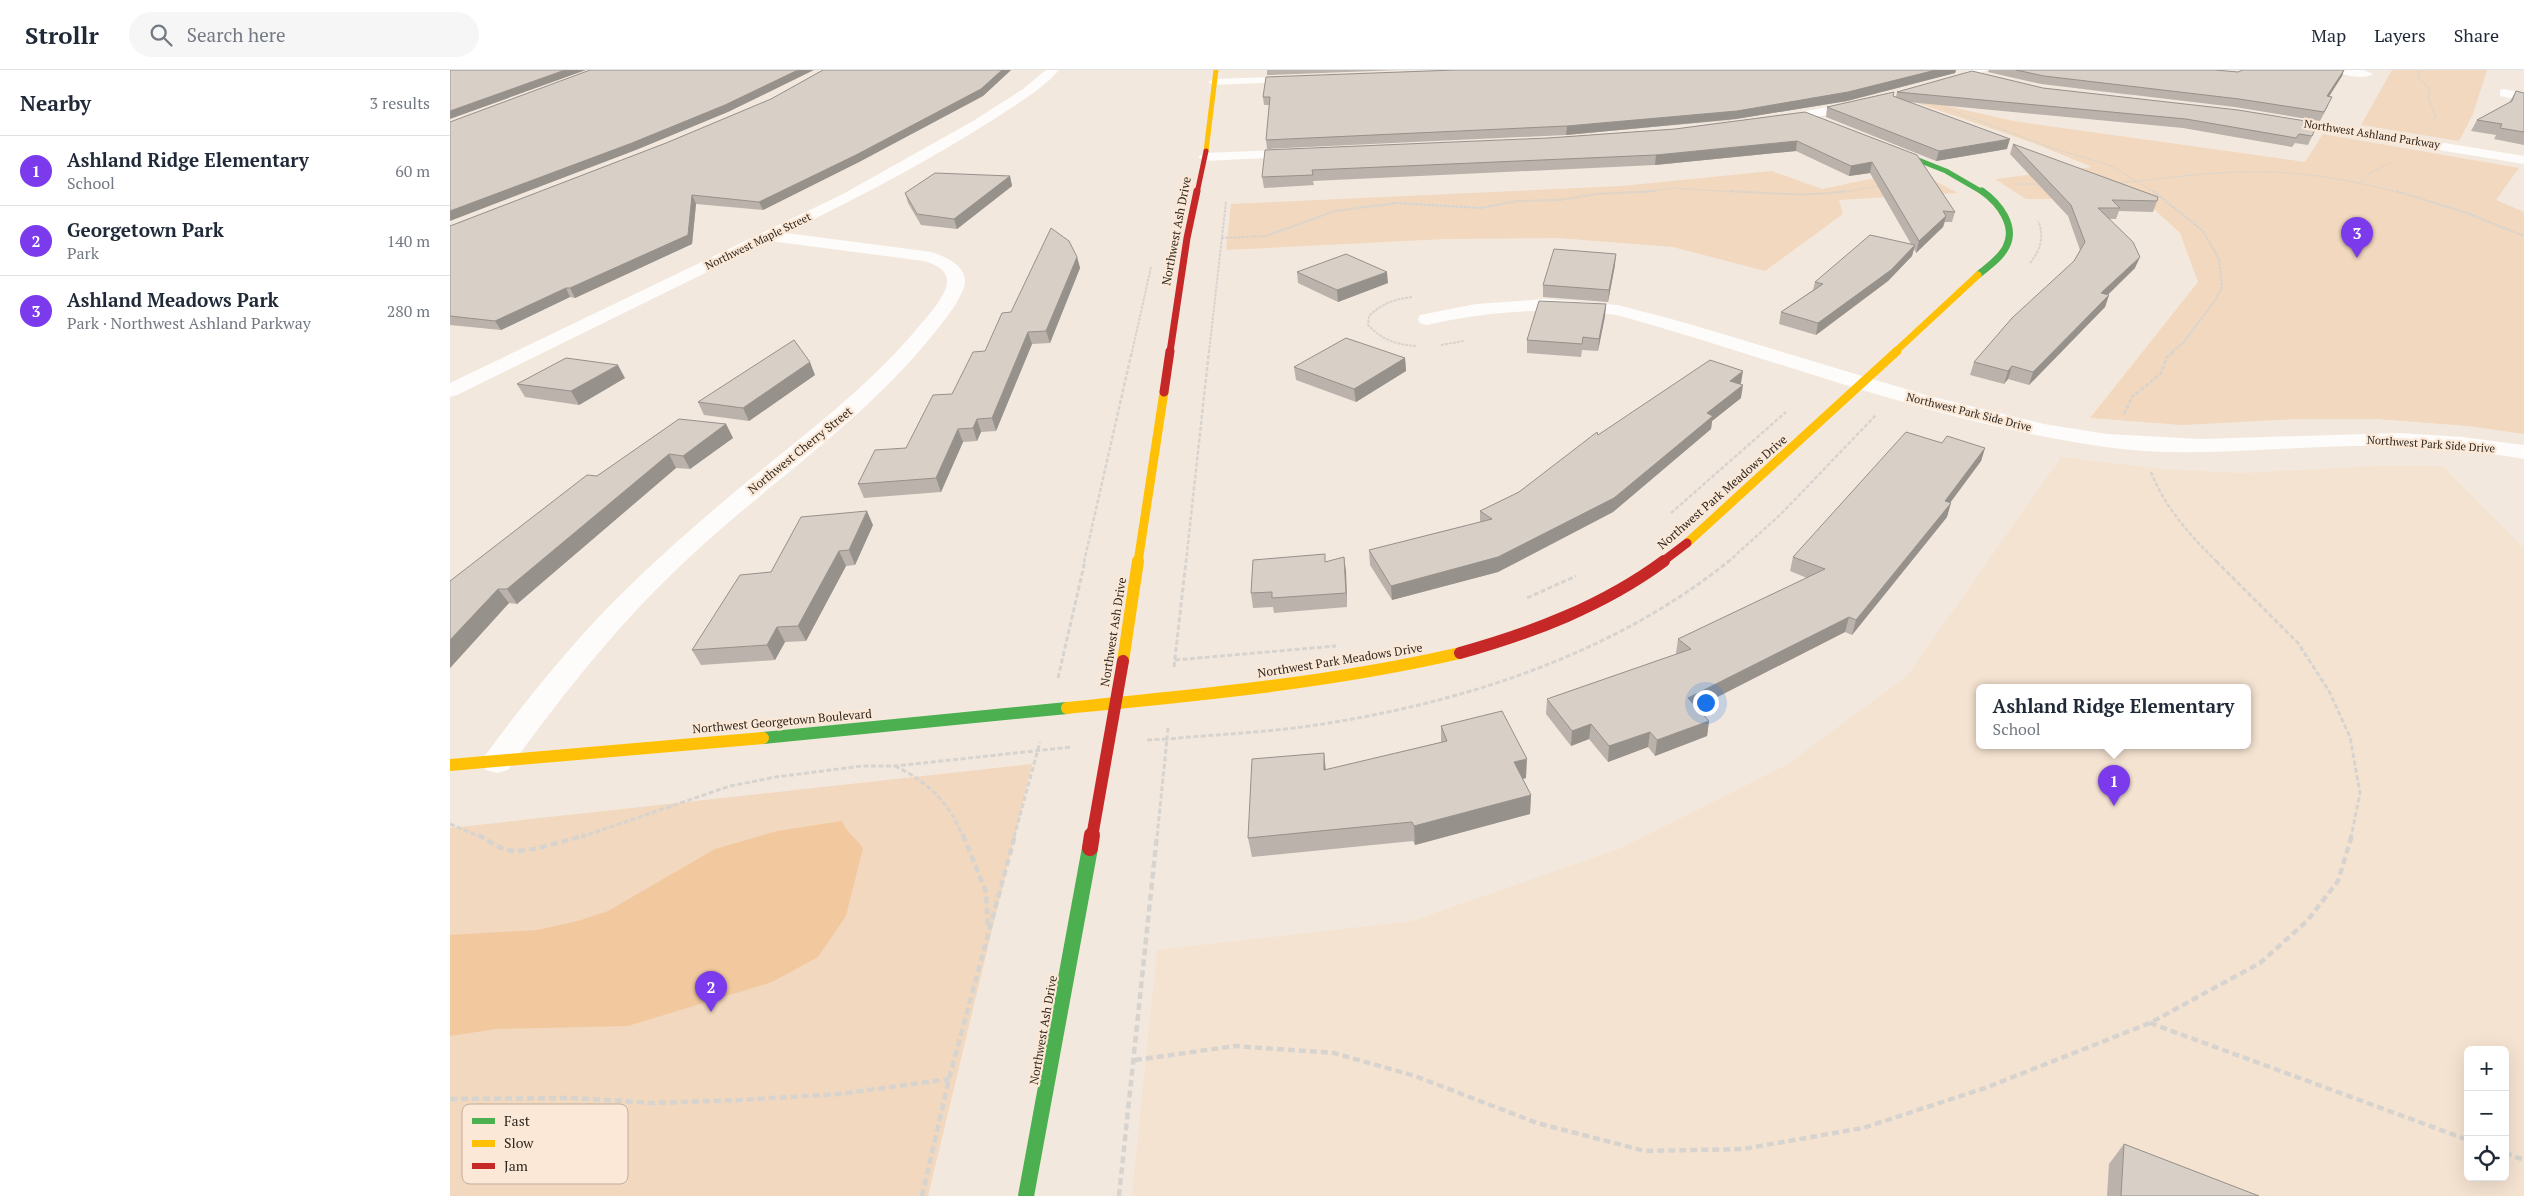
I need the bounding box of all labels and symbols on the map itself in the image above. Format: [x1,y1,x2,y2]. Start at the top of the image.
street label: Northwest Ashland Parkway [2303,116,2441,152]
street label: Northwest Ash Drive [1158,175,1194,287]
street label: Northwest Maple Street [703,209,813,273]
pin: 3 [2341,217,2373,258]
street label: Northwest Park Side Drive [1905,390,2033,434]
street label: Northwest Cherry Street [745,403,856,497]
street label: Northwest Park Meadows Drive [1654,432,1790,552]
street label: Northwest Park Side Drive [2367,433,2496,455]
street label: Northwest Ash Drive [1097,576,1129,688]
street label: Northwest Park Meadows Drive [1256,640,1424,680]
your location [1693,690,1719,716]
street label: Northwest Georgetown Boulevard [692,706,873,736]
pin: 1 [2098,765,2130,806]
pin: 2 [695,971,727,1012]
street label: Northwest Ash Drive [1026,974,1060,1086]
legend [462,1104,628,1184]
text: Fast [504,1111,531,1130]
text: Slow [504,1133,534,1152]
text: Jam [504,1156,528,1175]

